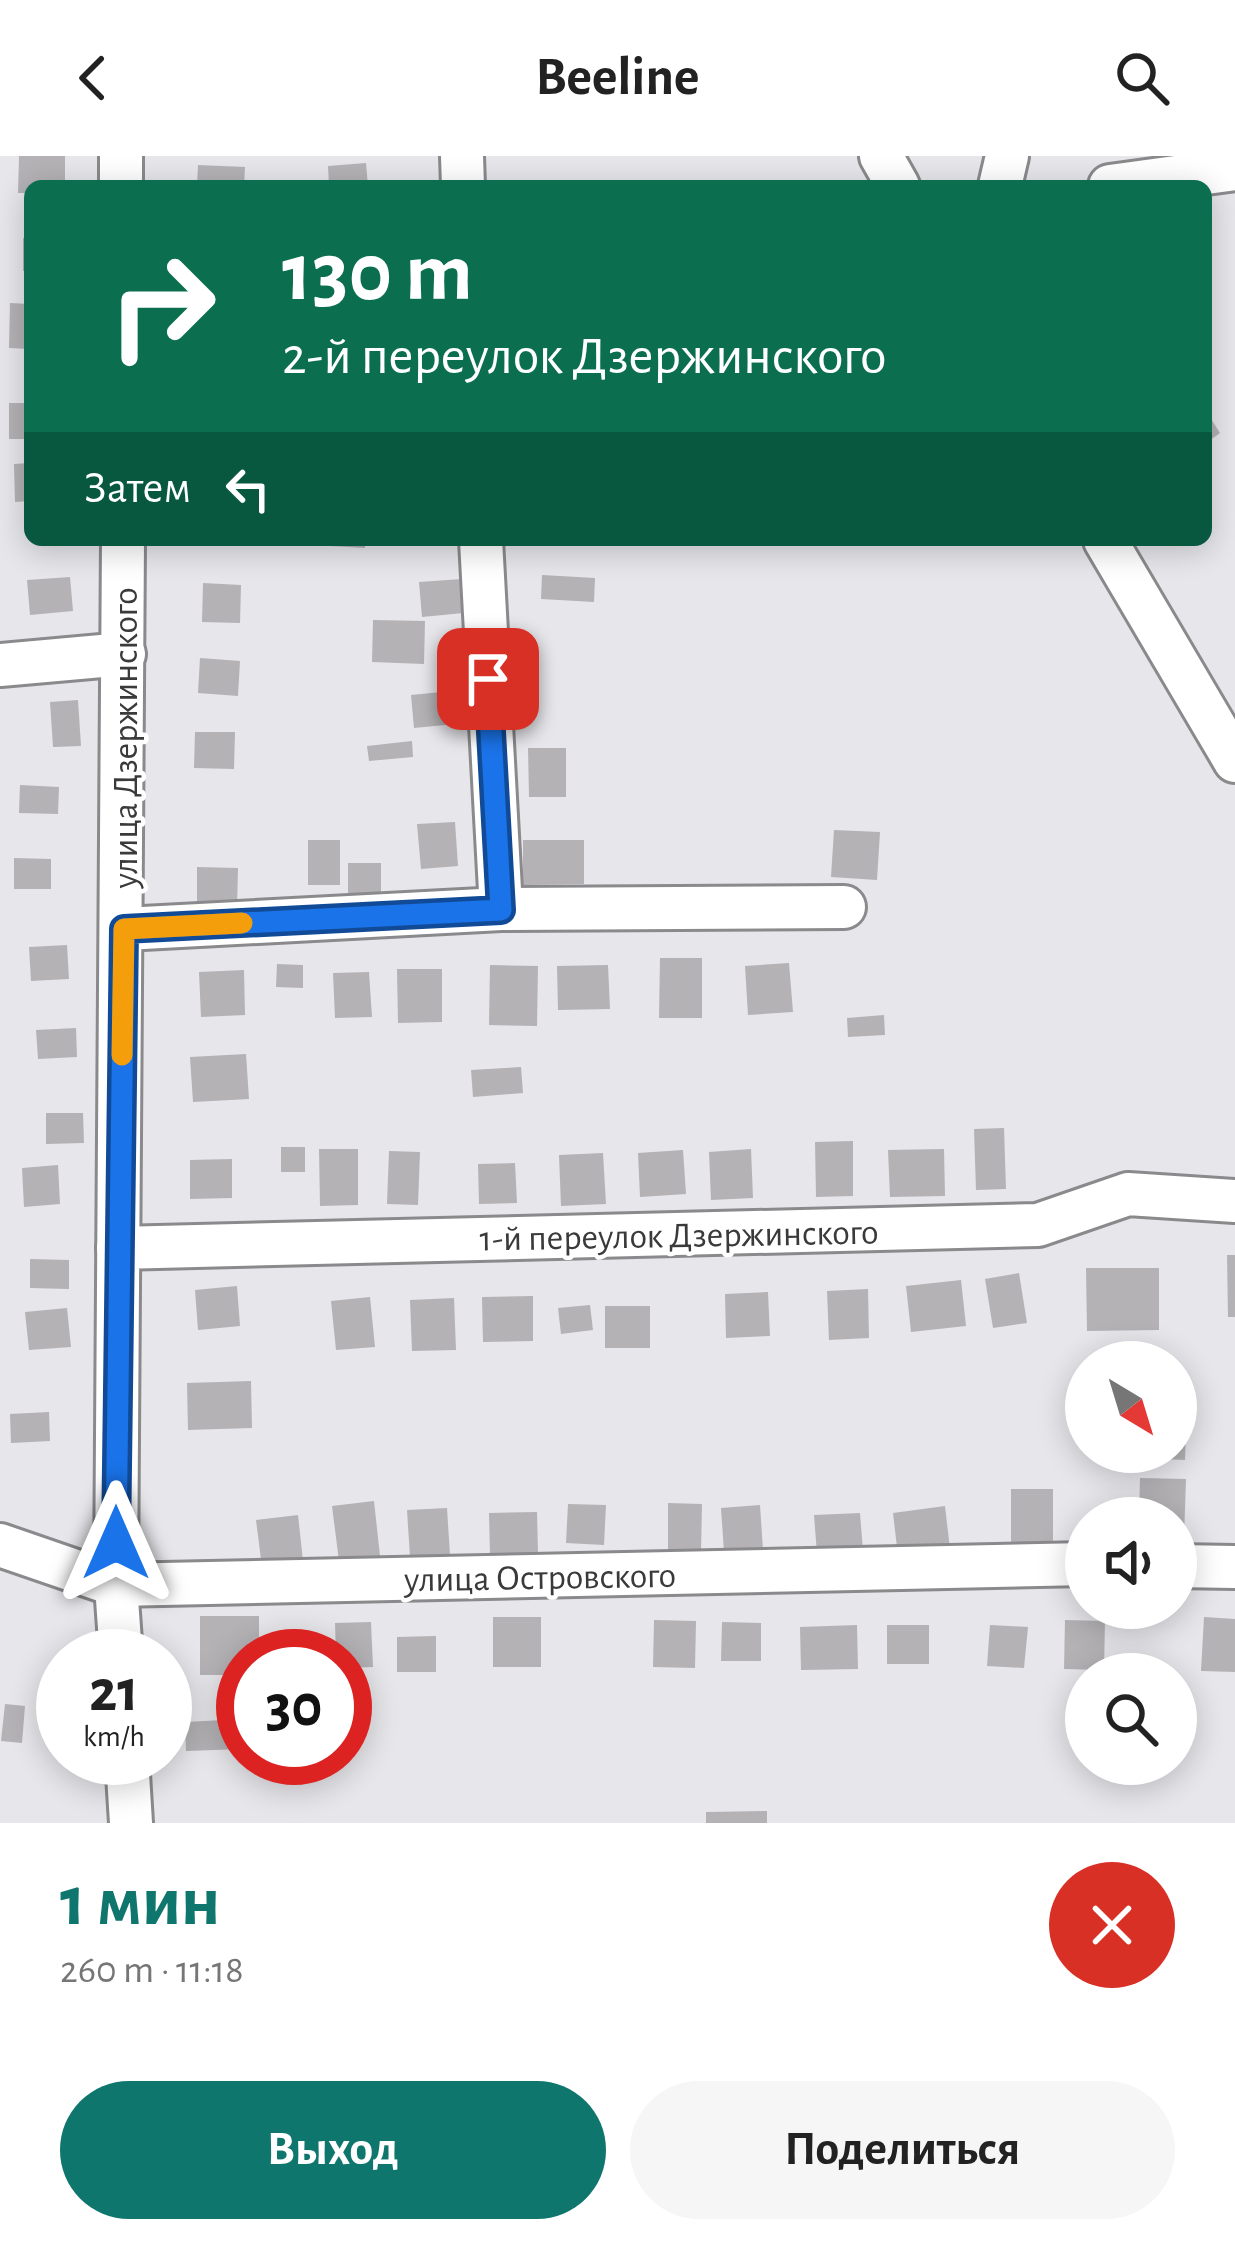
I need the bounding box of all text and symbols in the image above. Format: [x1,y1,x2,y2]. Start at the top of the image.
icon: back [60,45,126,111]
icon: search [1109,45,1175,111]
text: Beeline [535,51,700,105]
icon: right [84,228,240,384]
text: 130 m [282,232,473,316]
text: 2-й переулок Дзержинского [282,330,886,384]
icon: left [215,456,281,522]
text: Затем [84,466,191,511]
street label: улица Дзержинского [108,587,144,890]
pin [437,628,539,730]
icon: arrive [455,646,521,712]
street label: 1-й переулок Дзержинского [479,1215,879,1257]
north arrow [1065,1341,1197,1473]
map controls [1065,1341,1197,1785]
position arrow [53,1480,179,1606]
button: sound [1065,1497,1197,1629]
street label: улица Островского [403,1558,676,1598]
speed limit sign: 30 [216,1629,372,1785]
button: search [1065,1653,1197,1785]
text: 21 [89,1662,139,1722]
text: km/h [83,1722,145,1752]
button: close [1049,1862,1175,1988]
text: 1 мин [60,1866,221,1938]
text: 260 m · 11:18 [60,1951,244,1990]
button: Выход [60,2081,606,2219]
button: Поделиться [630,2081,1175,2219]

